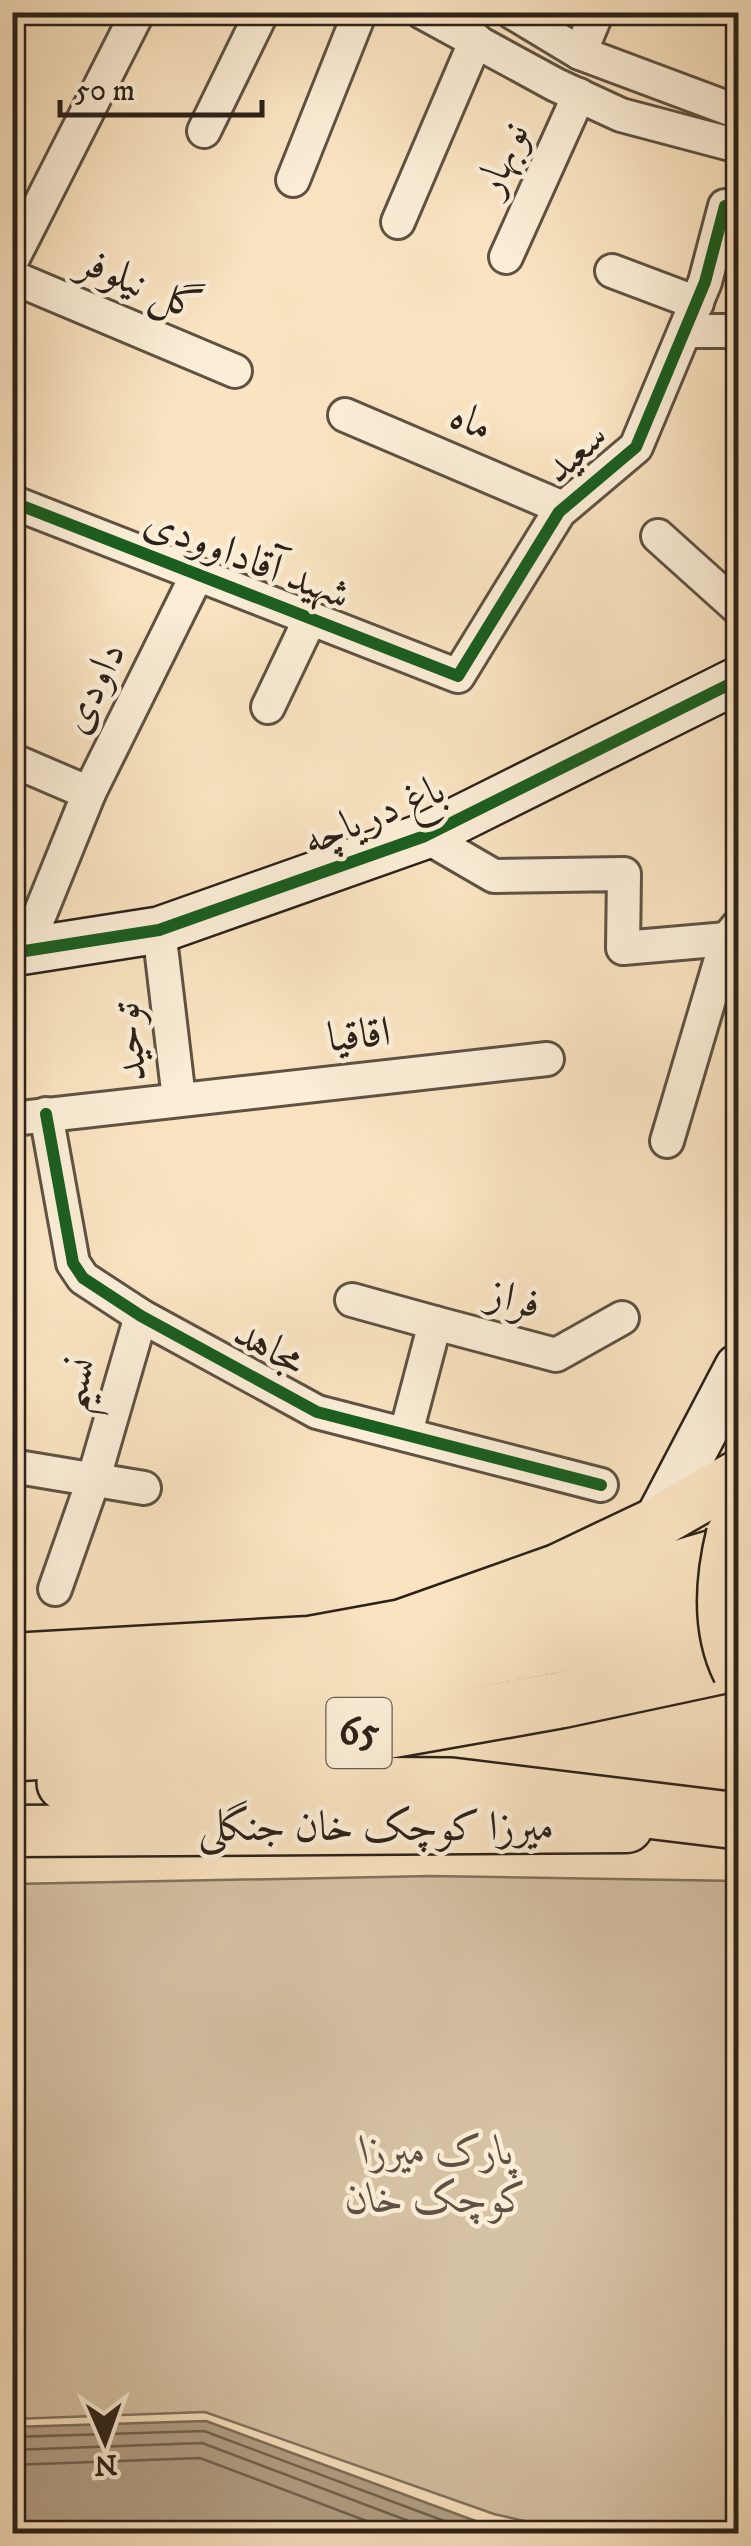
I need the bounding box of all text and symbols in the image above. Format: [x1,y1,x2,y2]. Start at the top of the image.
scale bar [60,55,262,117]
text: 50 m [75,73,135,110]
street label: نوبهار [462,114,542,207]
street label: گل نیلوفر [67,234,210,335]
street label: ماه [442,390,500,454]
street label: سعید [533,411,619,495]
street label: شهید آقاداوودی [137,495,358,622]
street label: داودی [50,634,138,742]
street label: باغ دریاچه [295,764,455,875]
street label: توحید [100,998,160,1085]
street label: اقاقیا [325,1007,393,1065]
street label: فراز [478,1267,546,1332]
street label: مجاهد [224,1307,314,1389]
street label: نسیم [45,1351,122,1420]
road number: 65 [326,1698,392,1768]
street label: میرزا کوچک خان جنگلی [198,1800,554,1856]
park label: پارک میرزا کوچک خان [345,2126,531,2226]
north arrow [55,2391,155,2491]
text: N [94,2447,118,2482]

